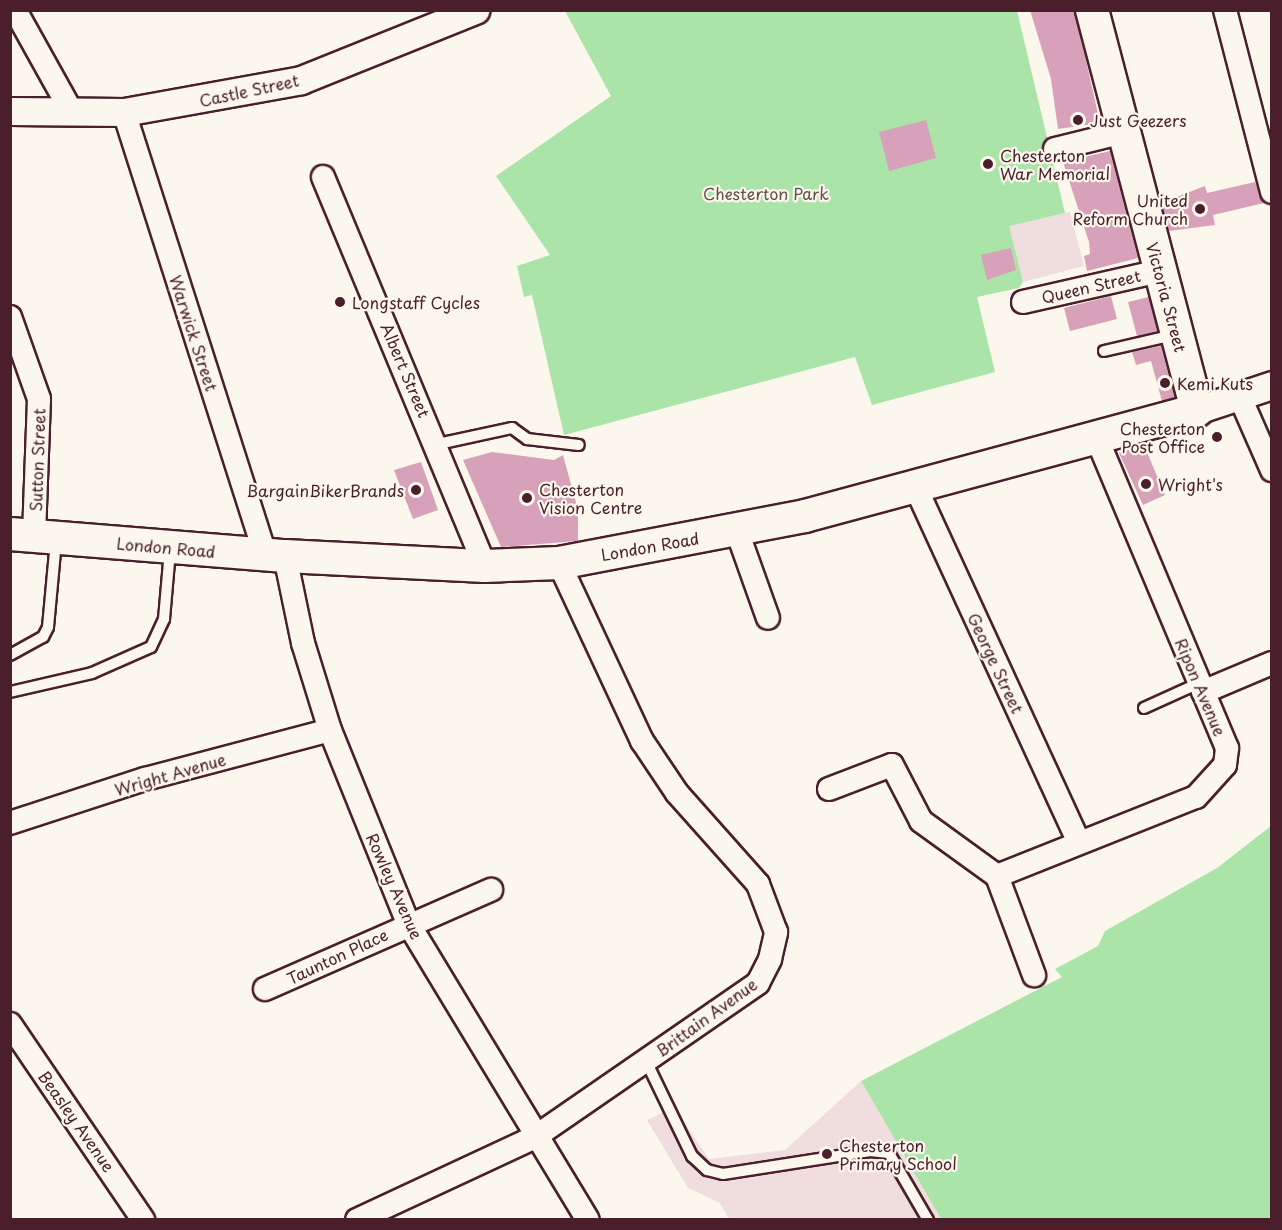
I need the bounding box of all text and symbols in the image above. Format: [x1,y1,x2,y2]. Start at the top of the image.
street label: Castle Street [197,70,301,110]
place label: Just Geezers [1090,110,1187,130]
marker: Just Geezers [1071,113,1085,127]
place label: Chesterton War Memorial [1000,145,1112,183]
marker: Chesterton War Memorial [981,157,995,171]
park label: Chesterton Park [703,183,829,203]
place label: United Reform Church [1073,190,1188,228]
marker: United Reform Church [1193,202,1207,216]
street label: Victoria Street [1143,240,1191,354]
street label: Queen Street [1039,265,1143,307]
street label: Warwick Street [166,272,222,394]
place label: Longstaff Cycles [352,292,480,312]
marker: Longstaff Cycles [333,295,347,309]
street label: Albert Street [377,320,435,420]
place label: Kemi Kuts [1177,373,1253,393]
marker: Kemi Kuts [1158,376,1172,390]
street label: Sutton Street [26,408,48,512]
place label: Chesterton Post Office [1120,418,1205,456]
marker: Chesterton Post Office [1210,430,1224,444]
place label: Wright's [1158,474,1223,494]
marker: Wright's [1139,477,1153,491]
place label: Chesterton Vision Centre [539,479,642,517]
place label: BargainBikerBrands [246,480,404,500]
marker: BargainBikerBrands [409,483,423,497]
marker: Chesterton Vision Centre [520,491,534,505]
street label: London Road [600,528,700,564]
street label: London Road [116,533,216,561]
street label: George Street [964,610,1028,716]
street label: Ripon Avenue [1172,636,1230,738]
street label: Wright Avenue [113,749,227,799]
street label: Rowley Avenue [363,830,427,942]
street label: Taunton Place [283,924,391,988]
street label: Brittain Avenue [652,974,760,1060]
street label: Beasley Avenue [35,1066,119,1176]
place label: Chesterton Primary School [839,1135,957,1173]
marker: Chesterton Primary School [820,1147,834,1161]

